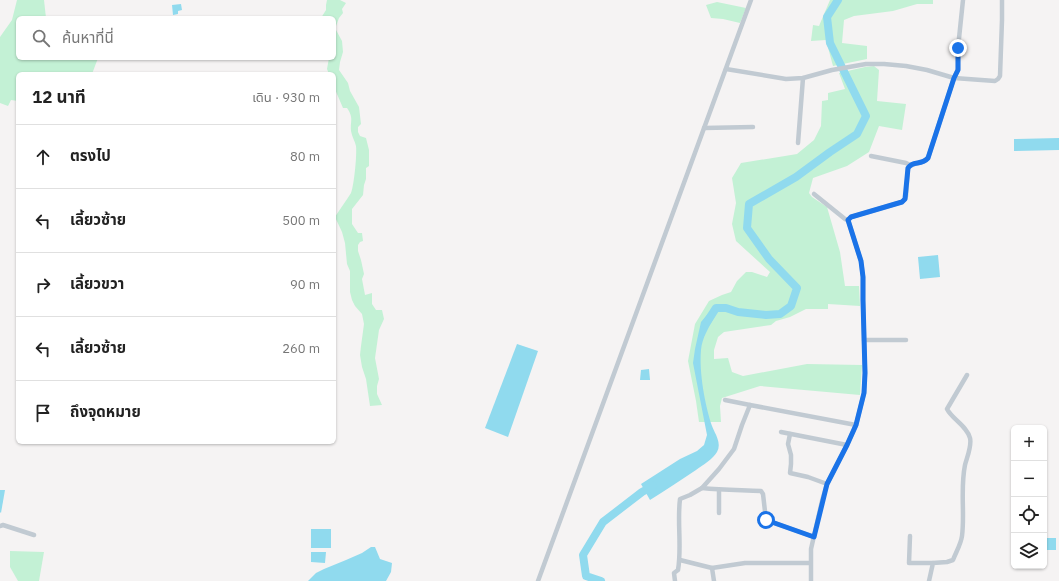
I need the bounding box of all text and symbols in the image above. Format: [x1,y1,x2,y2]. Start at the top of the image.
search box [16,16,336,60]
icon: search [30,27,52,49]
text: ค้นหาที่นี่ [62,28,114,47]
route end [949,39,967,57]
text: 12 นาที [32,86,86,108]
text: เดิน · 930 m [252,89,320,106]
icon: ahead [32,146,54,168]
text: ตรงไป [70,146,111,165]
text: 80 m [290,148,320,165]
icon: left [32,210,54,232]
text: เลี้ยวซ้าย [70,210,126,229]
text: 500 m [282,212,320,229]
icon: right [32,274,54,296]
text: เลี้ยวขวา [70,274,124,293]
text: 90 m [290,276,320,293]
icon: left [32,338,54,360]
text: เลี้ยวซ้าย [70,338,126,357]
text: 260 m [282,340,320,357]
icon: arrive [32,402,54,424]
text: ถึงจุดหมาย [70,402,141,421]
map controls [1011,425,1047,569]
button: + [1011,425,1047,461]
button: − [1011,461,1047,497]
button: locate [1011,497,1047,533]
route start [757,511,775,529]
button: layers [1011,533,1047,569]

